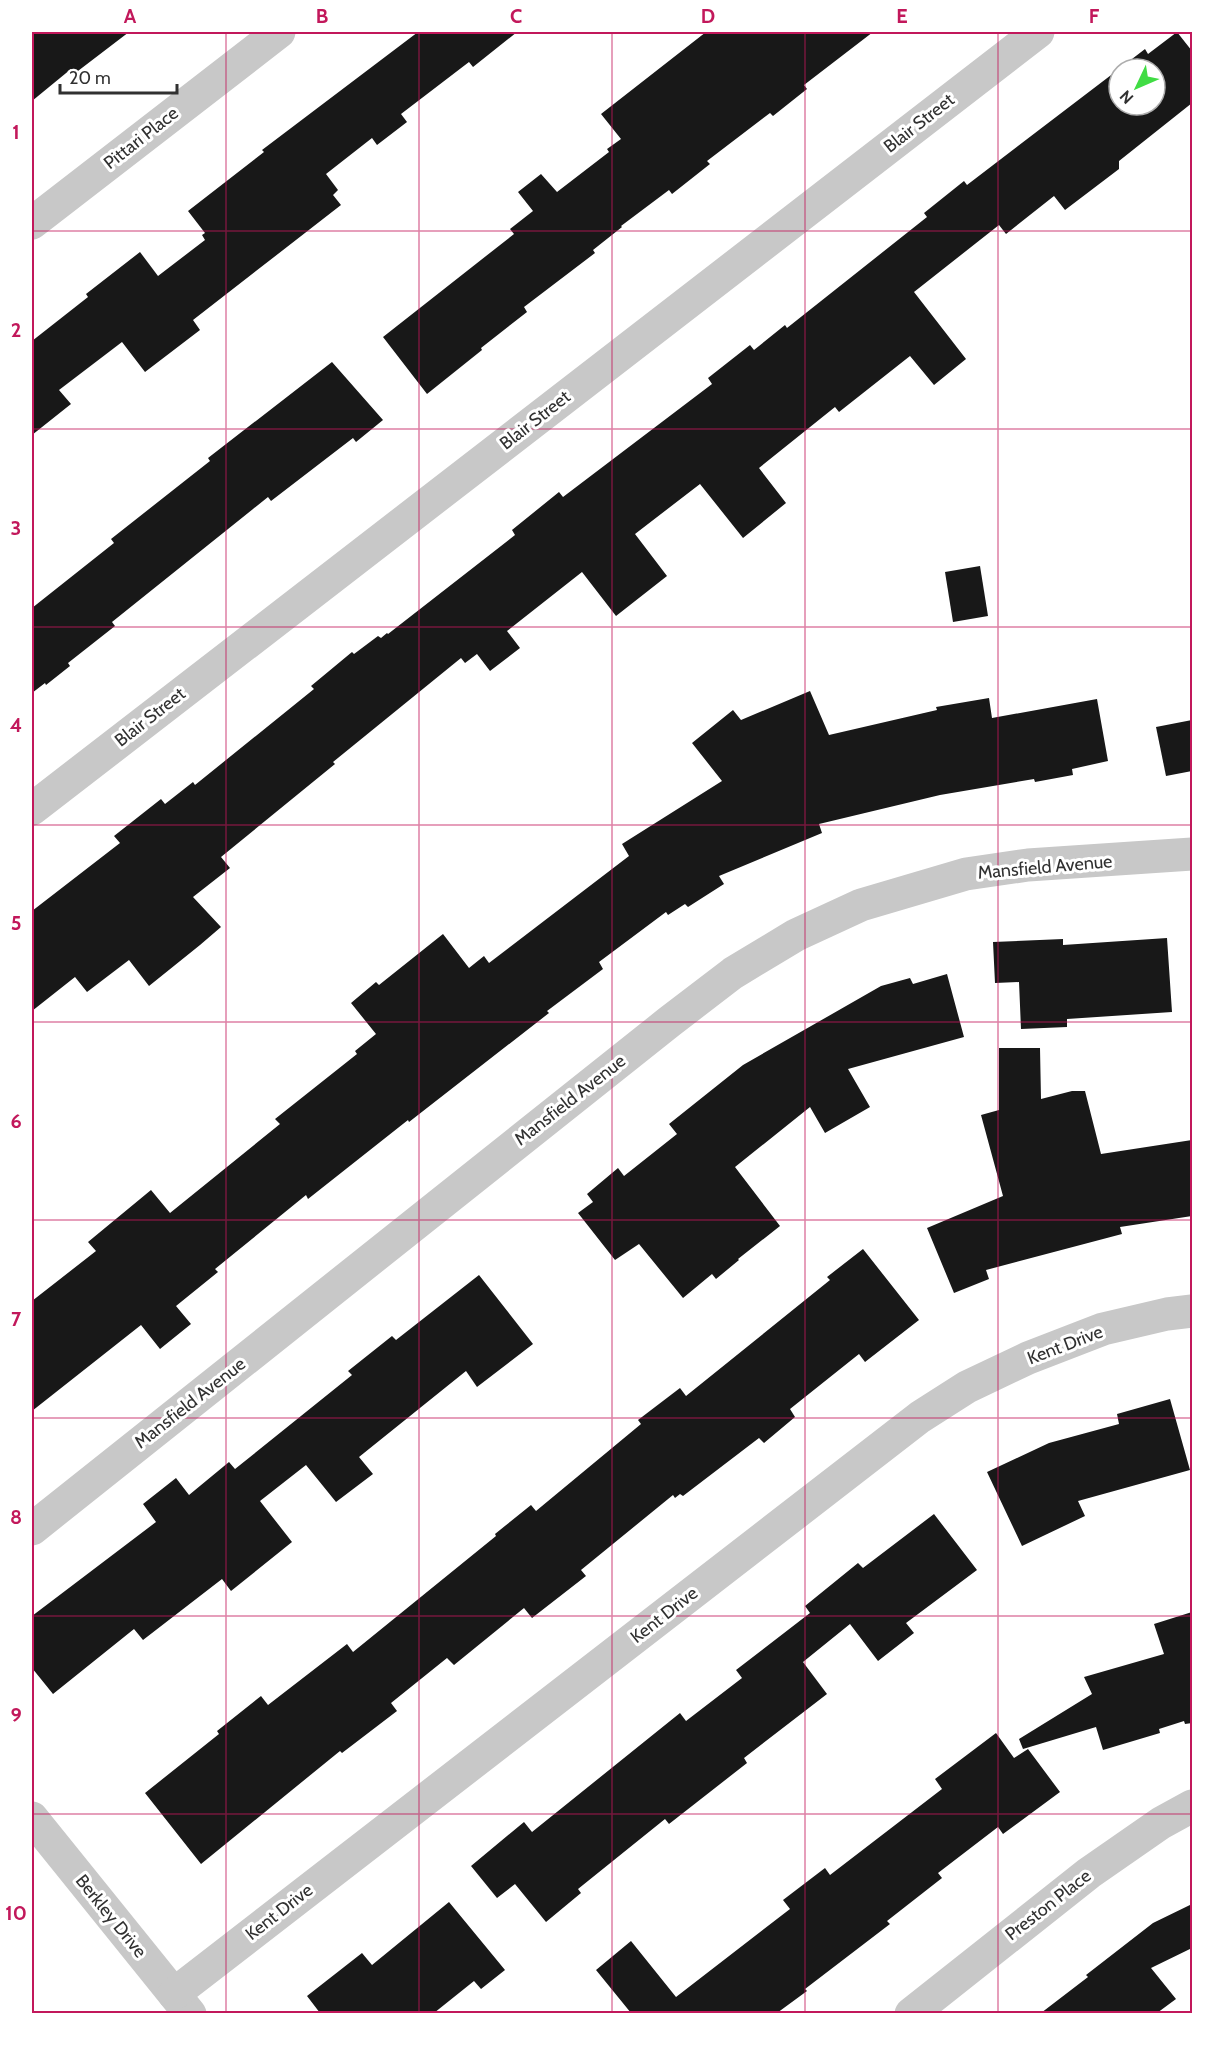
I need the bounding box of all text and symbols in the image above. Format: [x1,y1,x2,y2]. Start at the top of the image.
text: A [124,4,137,28]
text: B [316,4,328,28]
text: C [510,4,522,28]
text: D [701,4,715,28]
text: E [896,4,908,28]
text: F [1089,4,1100,28]
scale bar [60,57,177,95]
north arrow [1107,57,1167,117]
text: 20 m [69,67,111,89]
text: N [1116,86,1137,108]
street label: Blair Street [879,89,959,157]
street label: Pittari Place [99,102,183,174]
text: 1 [12,120,20,144]
text: 2 [11,318,21,342]
street label: Blair Street [495,386,575,454]
text: 3 [11,516,21,540]
street label: Blair Street [110,683,190,751]
text: 4 [10,713,22,737]
street label: Mansfield Avenue [977,850,1113,884]
text: 5 [11,911,21,935]
street label: Mansfield Avenue [510,1050,630,1150]
text: 6 [10,1109,22,1133]
text: 7 [11,1307,22,1331]
street label: Kent Drive [1024,1321,1106,1369]
street label: Mansfield Avenue [130,1353,250,1453]
text: 8 [10,1505,22,1529]
street label: Kent Drive [626,1582,702,1648]
text: 9 [10,1703,22,1727]
street label: Preston Place [1001,1865,1095,1945]
street label: Berkley Drive [71,1870,151,1962]
street label: Kent Drive [241,1879,317,1945]
text: 10 [5,1901,27,1925]

